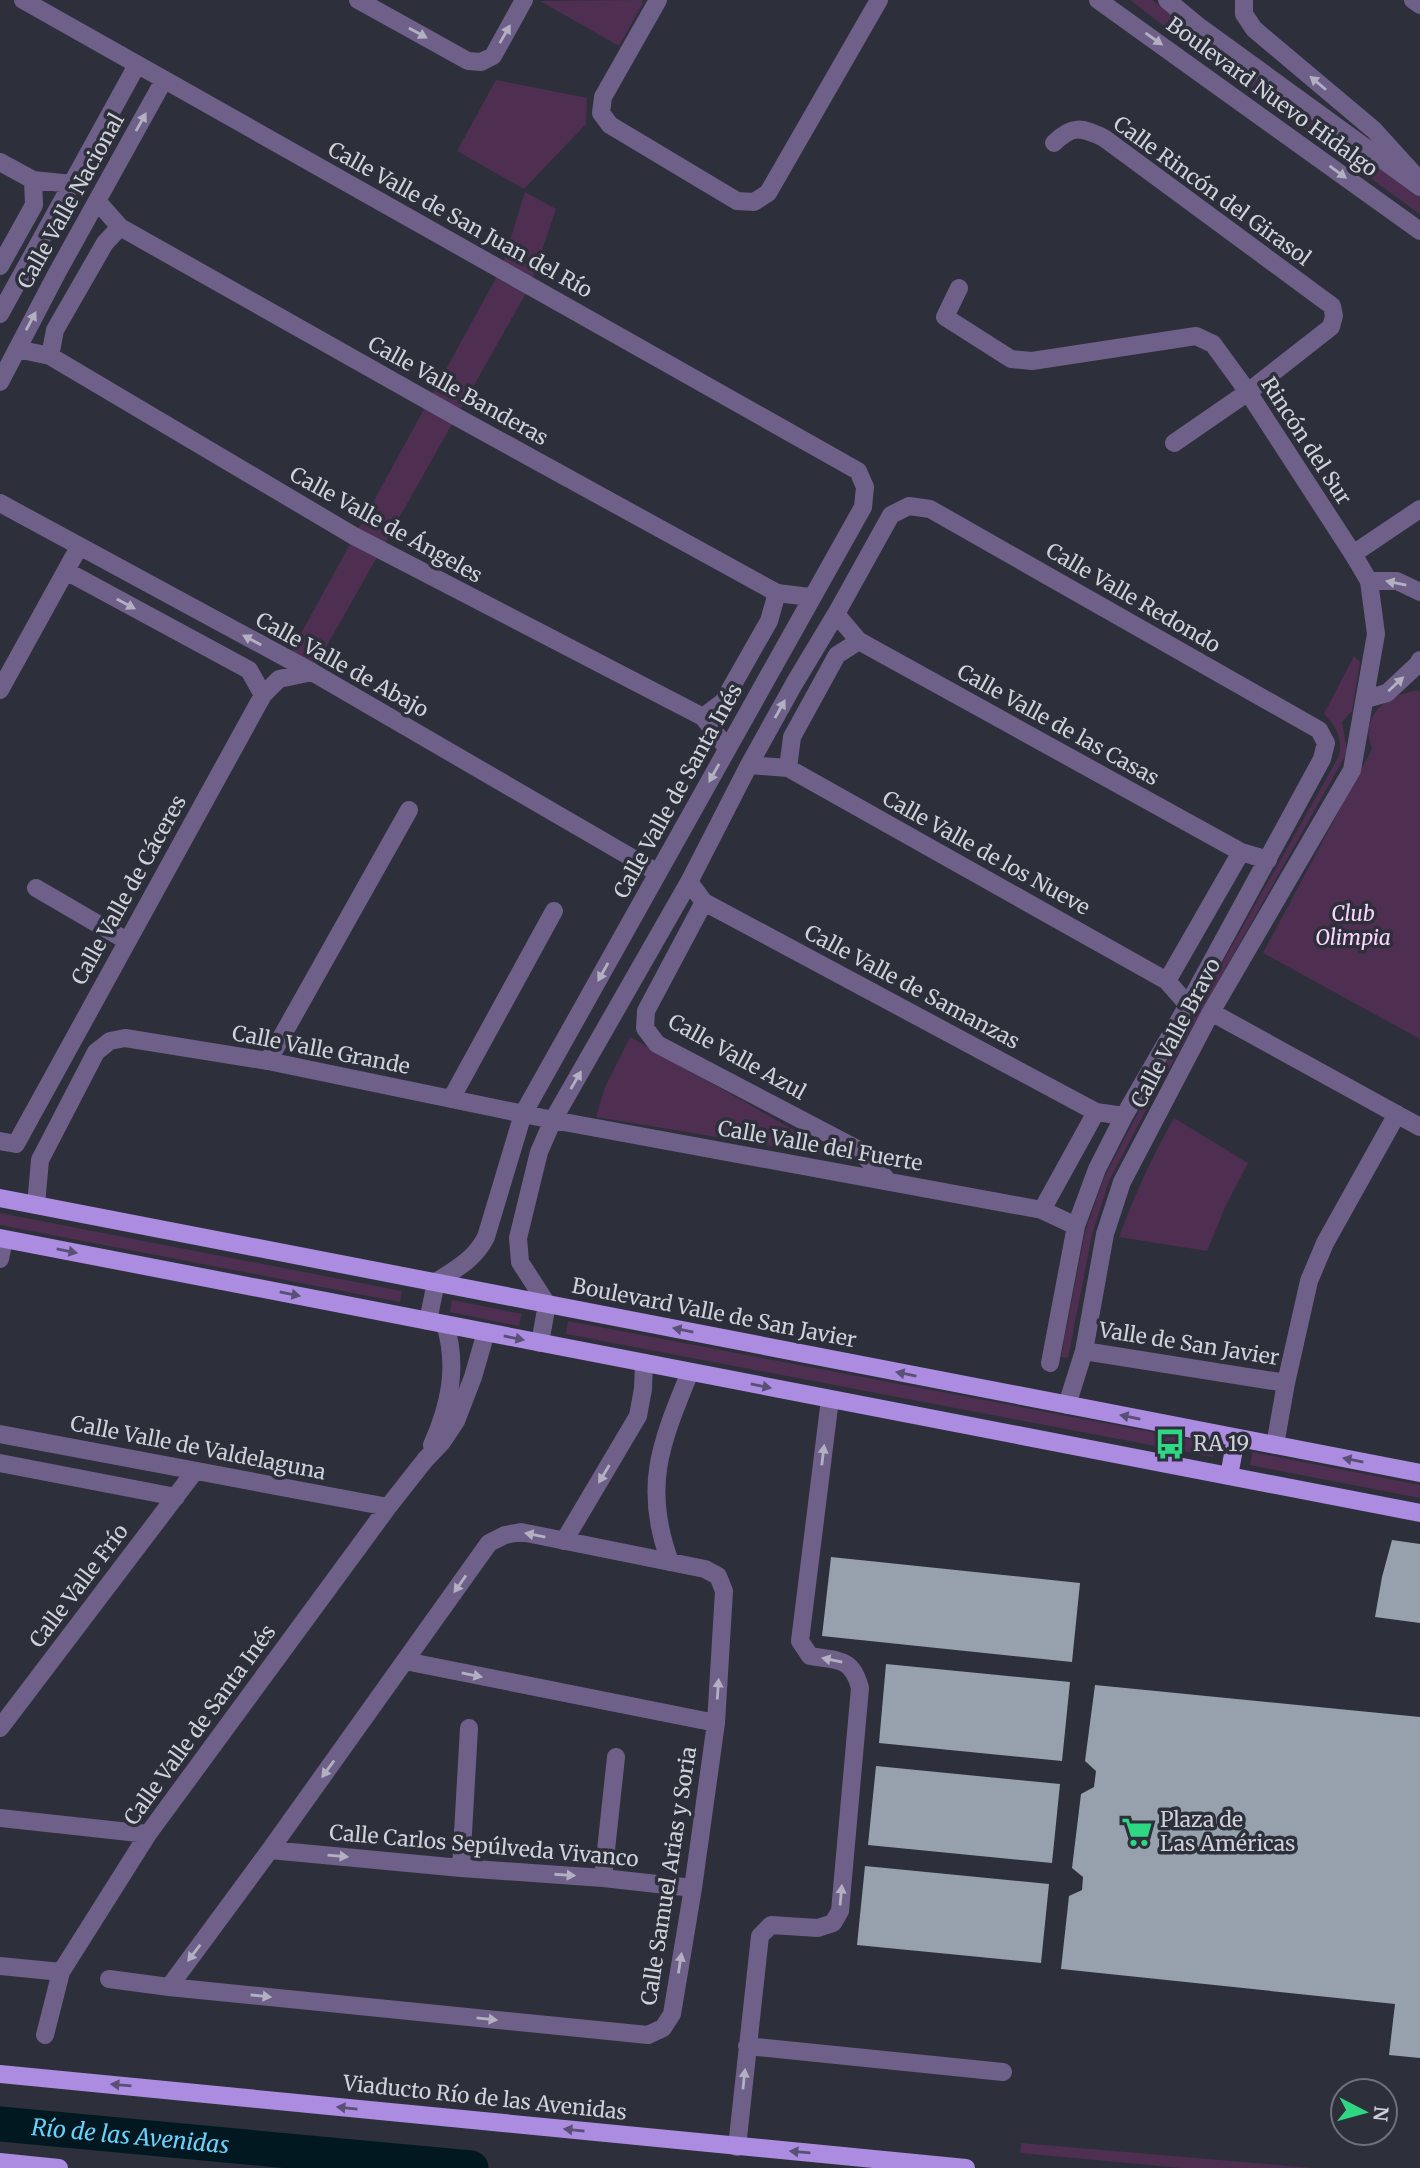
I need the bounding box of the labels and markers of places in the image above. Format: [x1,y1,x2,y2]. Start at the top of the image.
bus stop icon: RA 19 [1153,1427,1187,1461]
place label: RA 19 [1193,1430,1249,1457]
place label: Plaza de Las Américas [1160,1806,1295,1857]
supermarket icon: Plaza de Las Américas [1120,1815,1154,1849]

